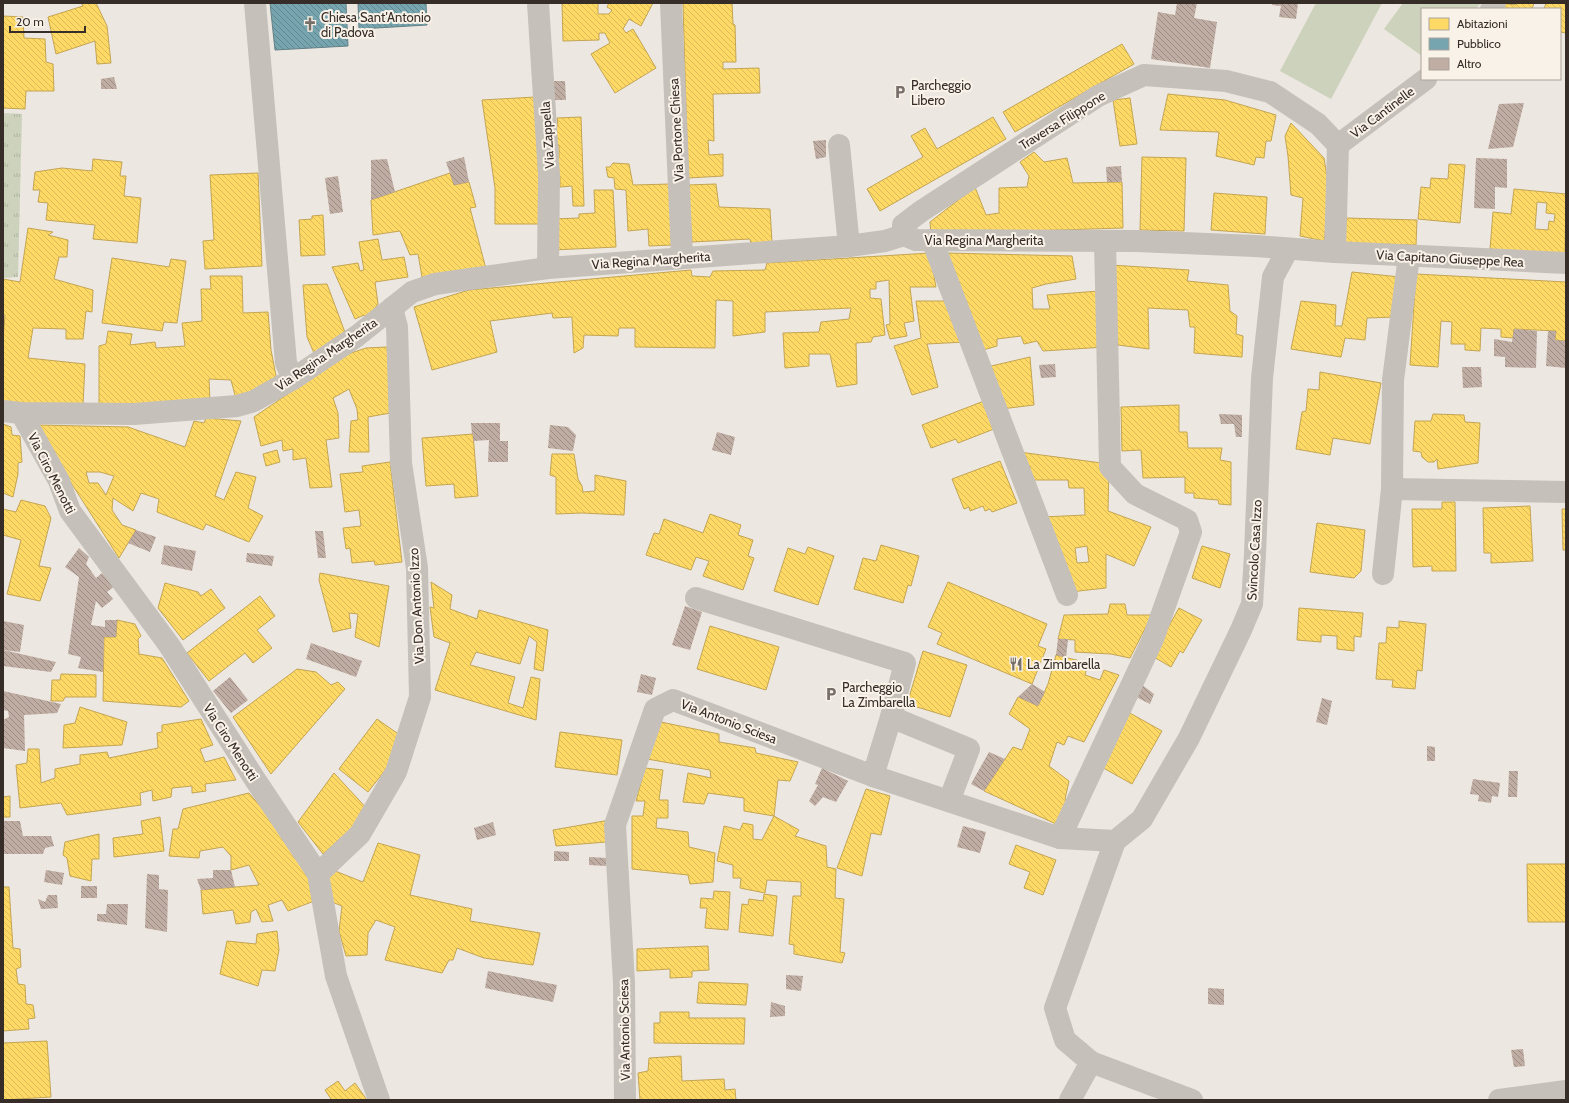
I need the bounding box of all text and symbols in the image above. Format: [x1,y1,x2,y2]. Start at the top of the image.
scale bar [10,8,85,34]
legend [1421,8,1561,80]
place label: Chiesa Sant'Antonio di Padova [321,9,431,40]
text: 20 m [16,14,44,29]
church icon: Chiesa Sant'Antonio di Padova [302,16,318,32]
text: Abitazioni [1457,16,1507,31]
text: Pubblico [1457,36,1501,51]
text: Altro [1457,56,1482,71]
street label: Via Portone Chiesa [665,77,687,182]
place label: Parcheggio Libero [911,77,971,108]
street label: Via Cantinelle [1347,83,1417,141]
parking icon: Parcheggio Libero [892,84,908,100]
street label: Traversa Filippone [1016,87,1108,153]
street label: Via Zappella [537,100,557,169]
street label: Via Regina Margherita [925,232,1044,248]
street label: Via Capitano Giuseppe Rea [1376,246,1525,270]
street label: Via Regina Margherita [591,248,712,272]
street label: Via Regina Margherita [272,314,380,394]
street label: Via Ciro Menotti [25,430,79,516]
street label: Svincolo Casa Izzo [1243,499,1265,601]
street label: Via Don Antonio Izzo [405,547,427,665]
restaurant icon: La Zimbarella [1008,656,1024,672]
place label: La Zimbarella [1027,656,1101,672]
place label: Parcheggio La Zimbarella [842,679,916,710]
parking icon: Parcheggio La Zimbarella [823,686,839,702]
street label: Via Antonio Sciesa [679,695,780,747]
street label: Via Ciro Menotti [200,701,262,783]
street label: Via Antonio Sciesa [615,978,633,1081]

